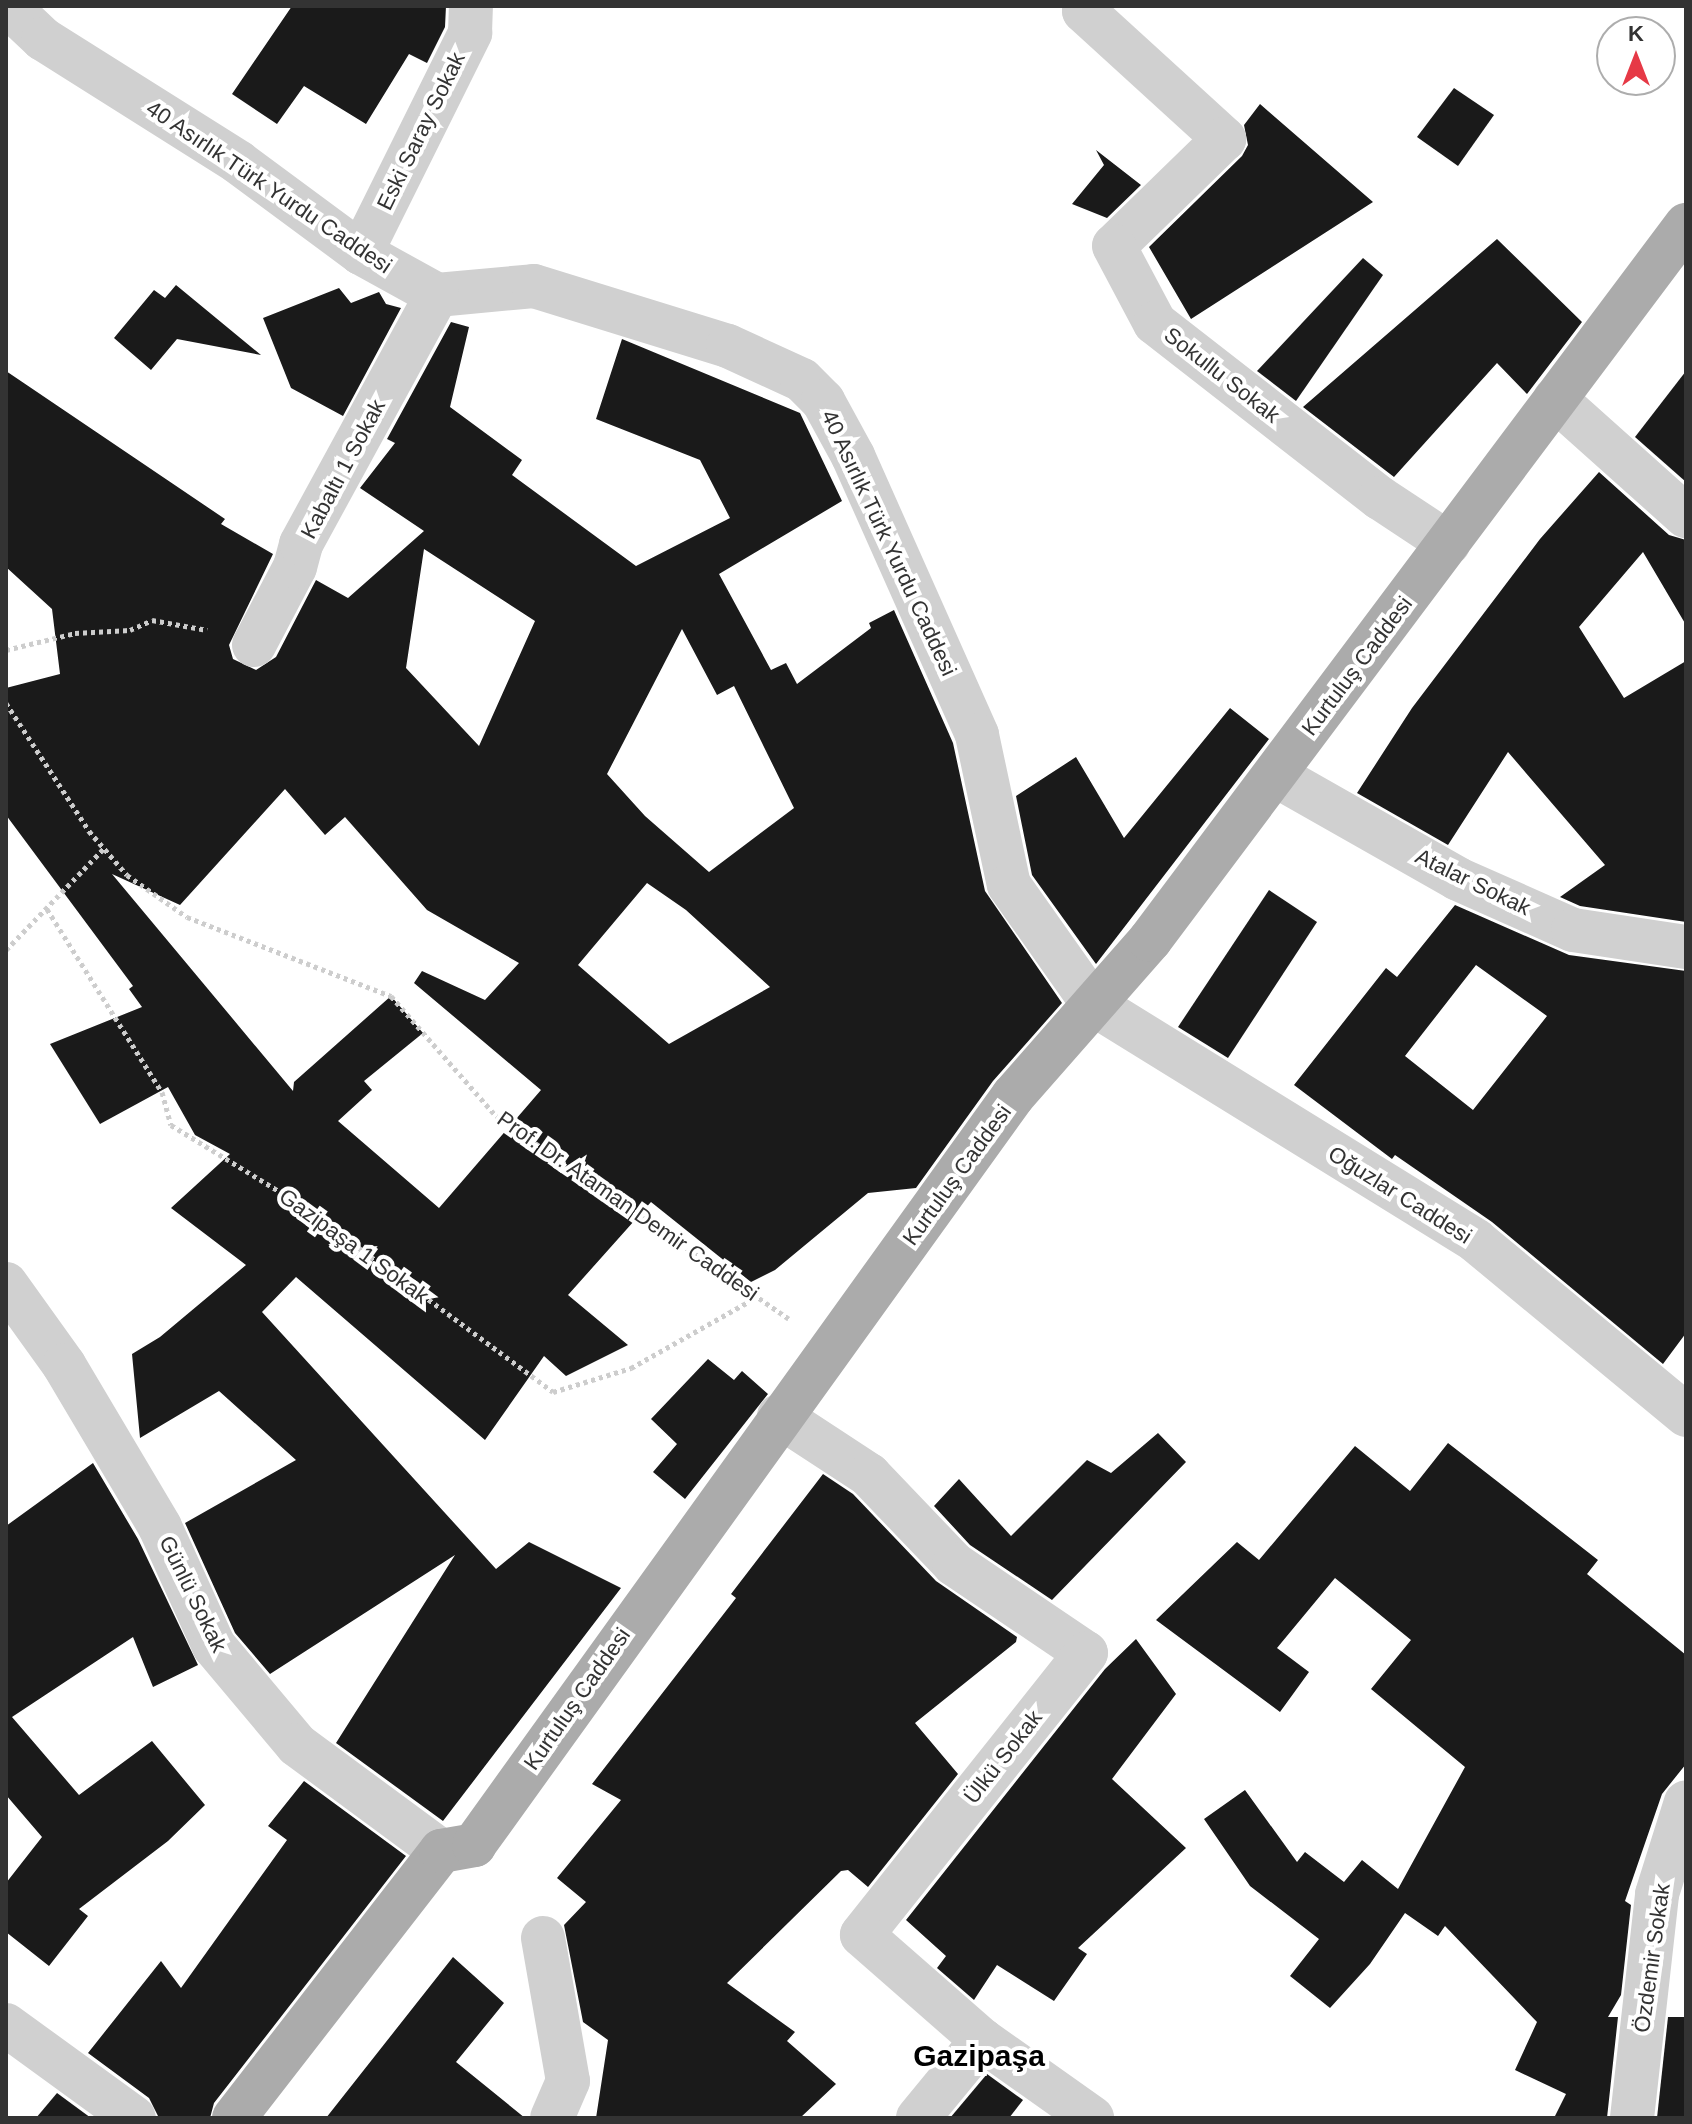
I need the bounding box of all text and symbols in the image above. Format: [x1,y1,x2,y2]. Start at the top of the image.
north arrow [1596,16,1676,96]
text: K [1628,21,1644,46]
street label: Eski Saray Sokak [371,48,471,214]
street label: 40 Asırlık Türk Yurdu Caddesi [140,94,398,280]
street label: Sokullu Sokak [1159,322,1285,428]
street label: Kabaltı 1 Sokak [295,395,391,543]
street label: 40 Asırlık Türk Yurdu Caddesi [815,405,963,681]
street label: Kurtuluş Caddesi [1296,591,1418,741]
street label: Atalar Sokak [1411,843,1535,921]
street label: Kurtuluş Caddesi [897,1099,1017,1251]
street label: Prof. Dr. Ataman Demir Caddesi [492,1105,764,1307]
street label: Oğuzlar Caddesi [1324,1140,1476,1250]
street label: Gazipaşa 1 Sokak [274,1183,434,1309]
street label: Günlü Sokak [154,1532,232,1656]
street label: Kurtuluş Caddesi [518,1623,636,1775]
street label: Ülkü Sokak [958,1705,1048,1809]
street label: Özdemir Sokak [1628,1882,1676,2034]
district label: Gazipaşa [913,2038,1045,2074]

